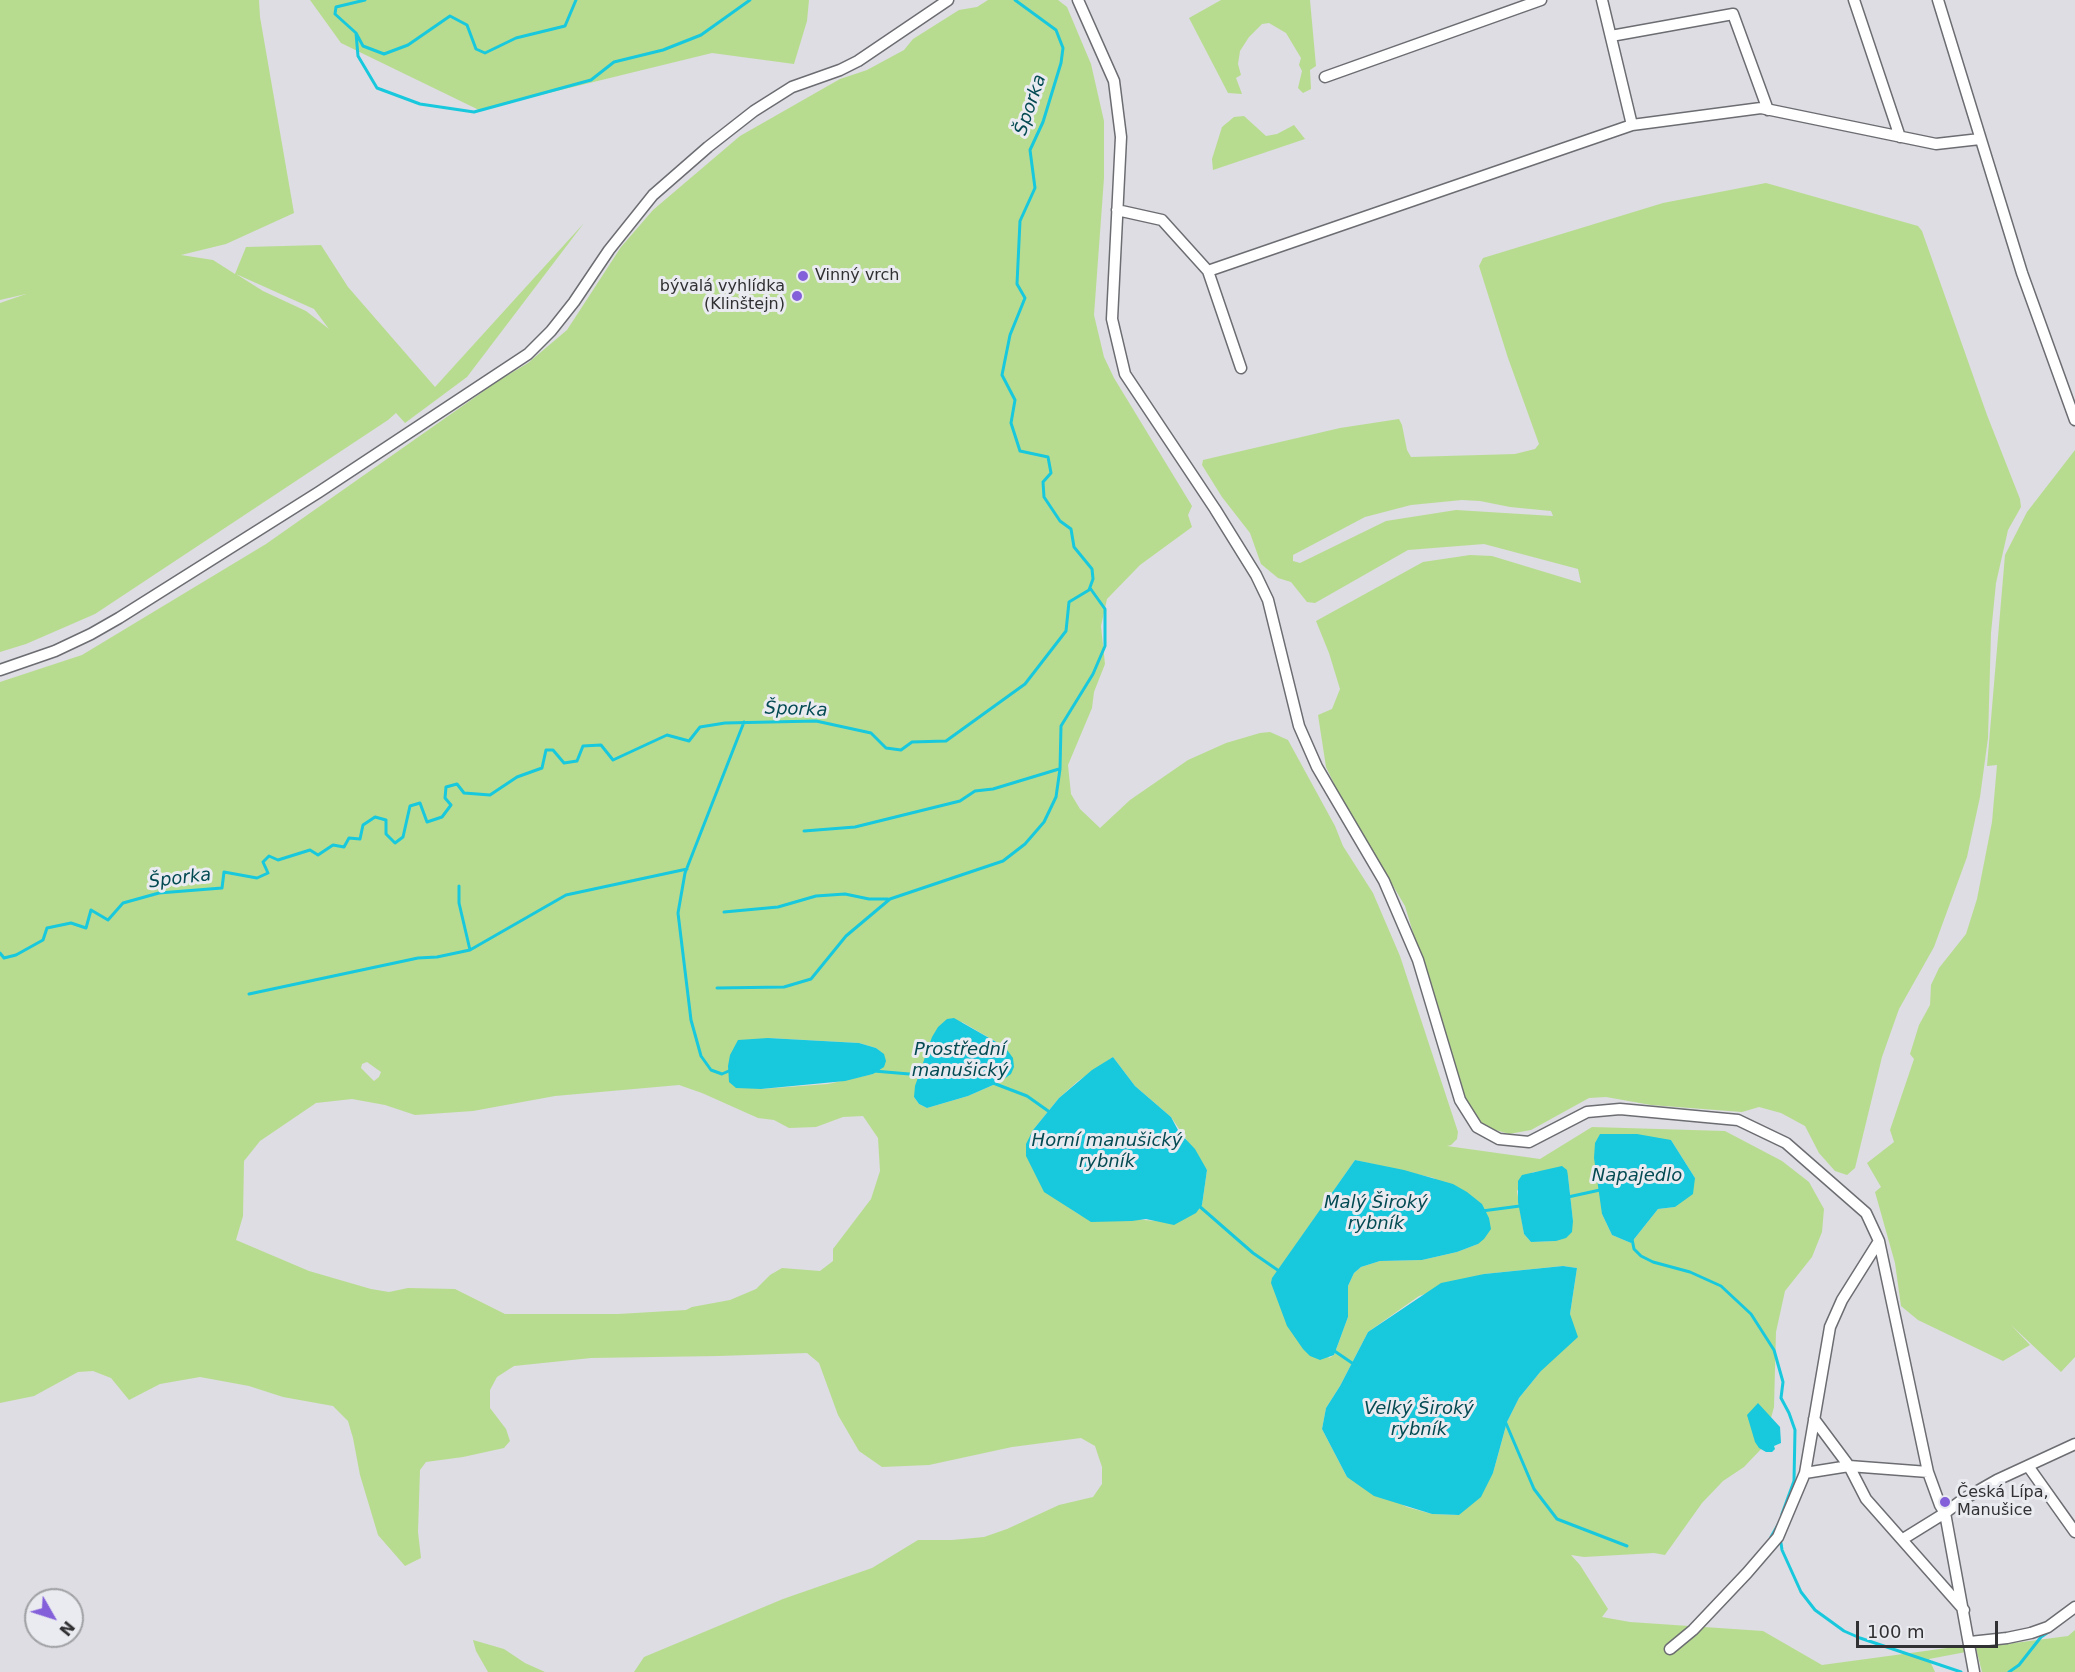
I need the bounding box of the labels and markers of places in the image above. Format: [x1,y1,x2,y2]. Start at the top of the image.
place label: Vinný vrch [815,266,900,286]
marker: Vinný vrch [796,269,810,283]
place label: bývalá vyhlídka (Klinštejn) [660,277,785,315]
marker: bývalá vyhlídka (Klinštejn) [790,289,804,303]
place label: Česká Lípa, Manušice [1957,1483,2049,1521]
marker: Česká Lípa, Manušice [1938,1495,1952,1509]

